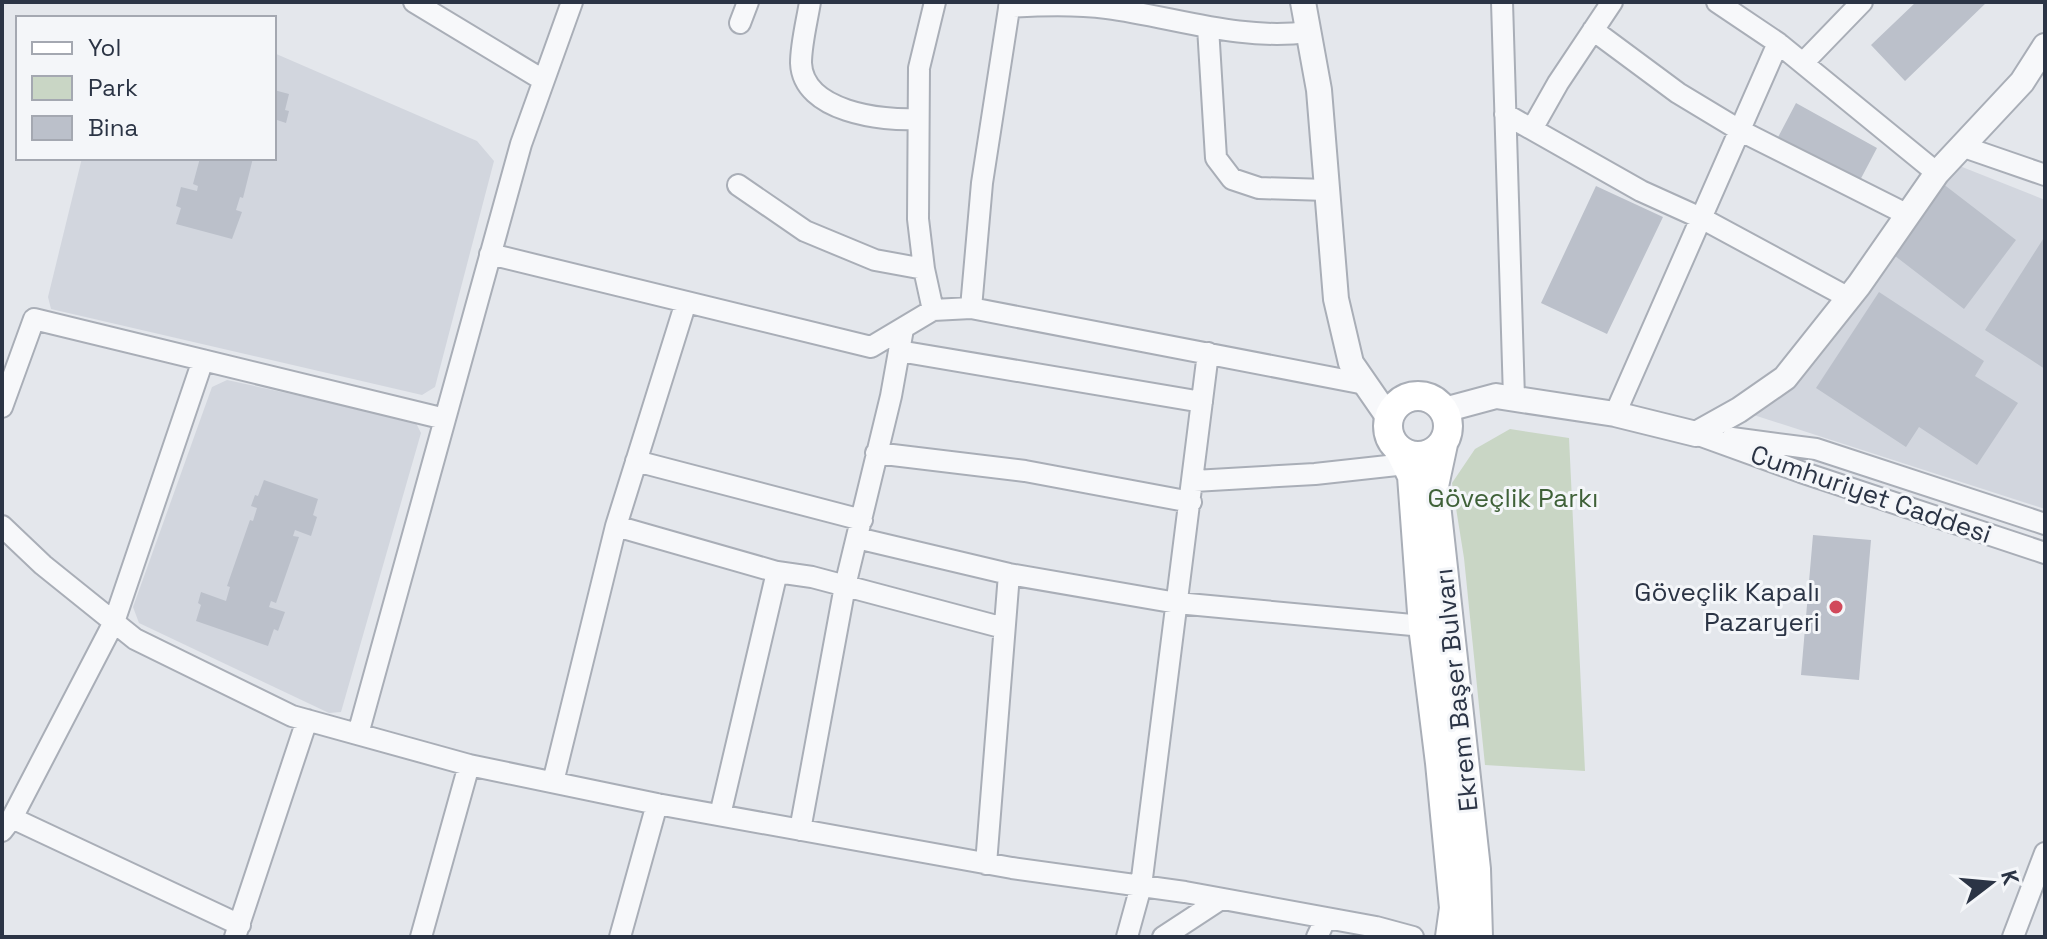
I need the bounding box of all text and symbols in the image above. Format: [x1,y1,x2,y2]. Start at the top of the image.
legend [16,16,276,160]
text: Yol [88,32,121,63]
text: Park [88,72,138,103]
text: Bina [88,112,138,143]
street label: Cumhuriyet Caddesi [1746,437,1996,551]
park label: Göveçlik Parkı [1428,481,1598,515]
street label: Ekrem Başer Bulvarı [1426,567,1486,813]
place label: Göveçlik Kapalı Pazaryeri [1634,575,1820,639]
marker: Göveçlik Kapalı Pazaryeri [1827,598,1845,616]
north arrow [1951,843,2031,923]
text: K [1995,867,2026,888]

